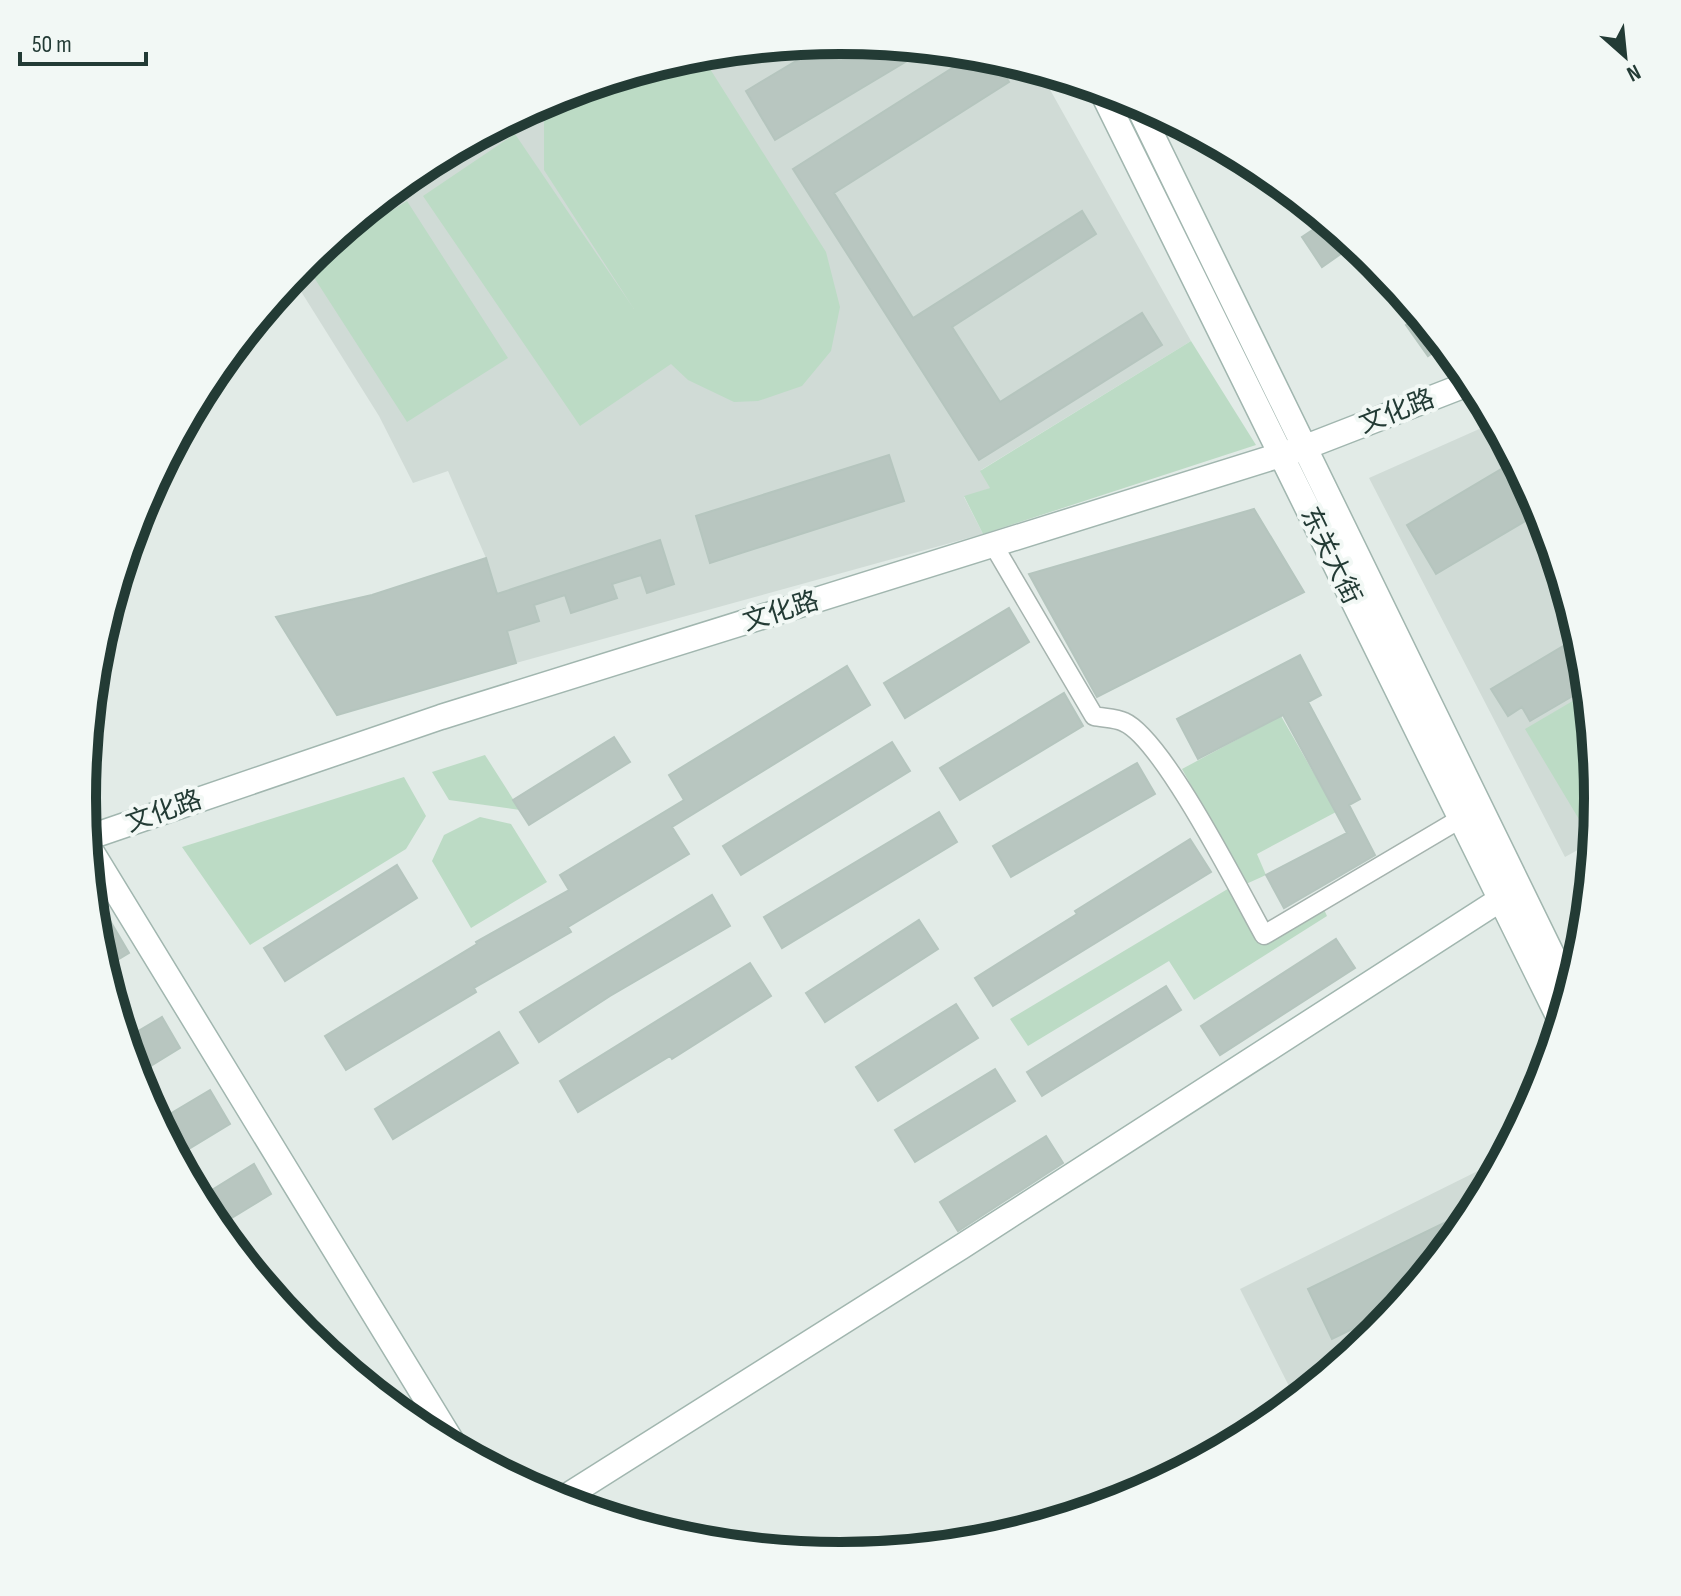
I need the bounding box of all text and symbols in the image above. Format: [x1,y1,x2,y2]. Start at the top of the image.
scale bar [20,16,146,66]
north arrow [1585,16,1665,96]
text: 50 m [32,30,72,59]
text: N [1622,58,1645,87]
street label: 文化路 [1355,384,1439,440]
street label: 东关大街 [1293,502,1367,610]
street label: 文化路 [739,586,823,638]
street label: 文化路 [122,785,206,839]

